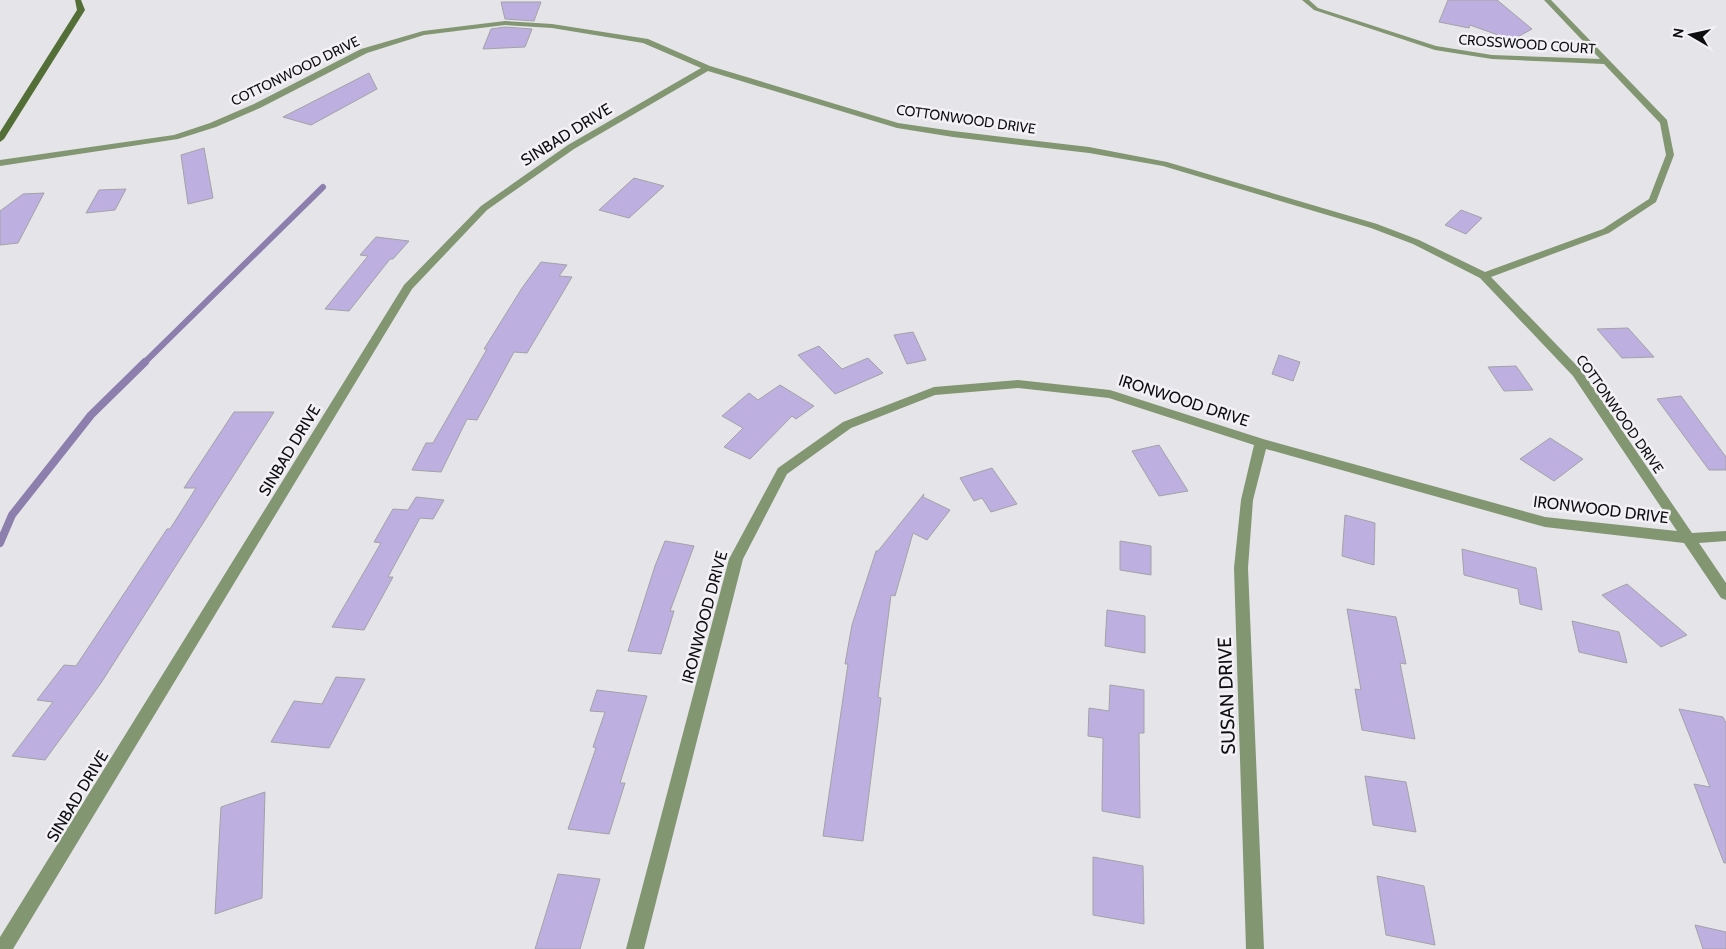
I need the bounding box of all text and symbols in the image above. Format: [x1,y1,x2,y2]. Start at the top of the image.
north arrow [1666,10,1716,60]
text: N [1668,27,1688,39]
street label: CROSSWOOD COURT [1458,30,1597,58]
street label: COTTONWOOD DRIVE [228,32,362,110]
street label: SINBAD DRIVE [517,99,615,170]
street label: COTTONWOOD DRIVE [895,100,1037,138]
street label: COTTONWOOD DRIVE [1572,351,1668,477]
street label: IRONWOOD DRIVE [1116,370,1252,431]
street label: SINBAD DRIVE [255,401,324,499]
street label: IRONWOOD DRIVE [1532,492,1670,527]
street label: IRONWOOD DRIVE [678,549,731,685]
street label: SUSAN DRIVE [1213,637,1240,755]
street label: SINBAD DRIVE [43,747,112,845]

